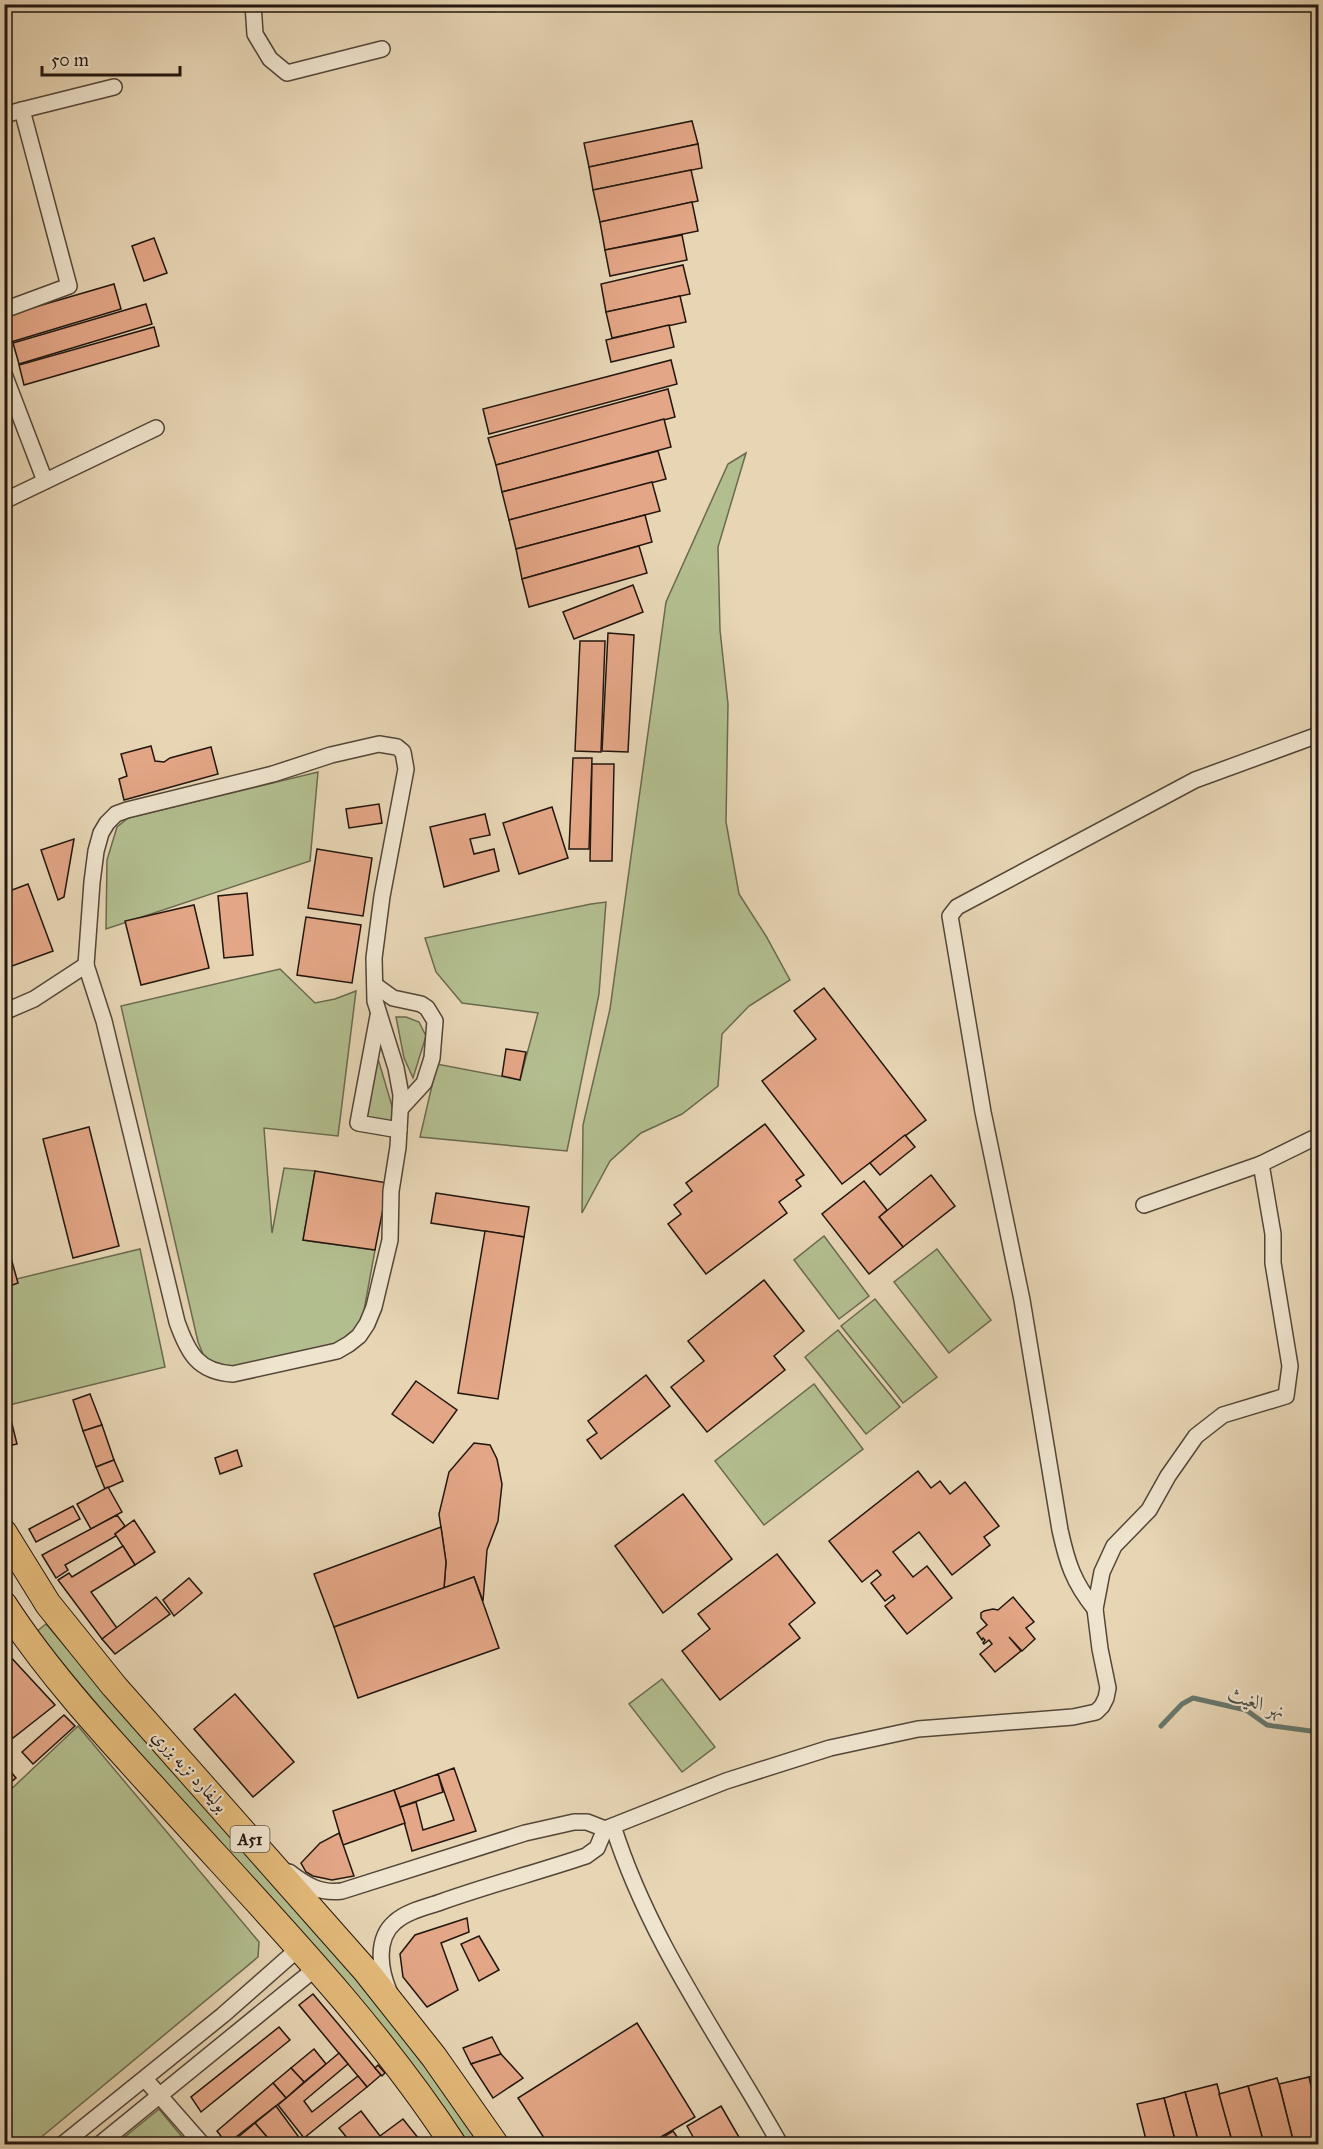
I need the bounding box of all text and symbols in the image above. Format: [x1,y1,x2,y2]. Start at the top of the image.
scale bar [42,39,180,77]
text: 50 m [51,49,89,71]
water label: نهر الغيث [1225,1681,1289,1724]
street label: بوليفارد نزيه بزري [144,1725,233,1819]
road number: A51 [230,1826,270,1852]

